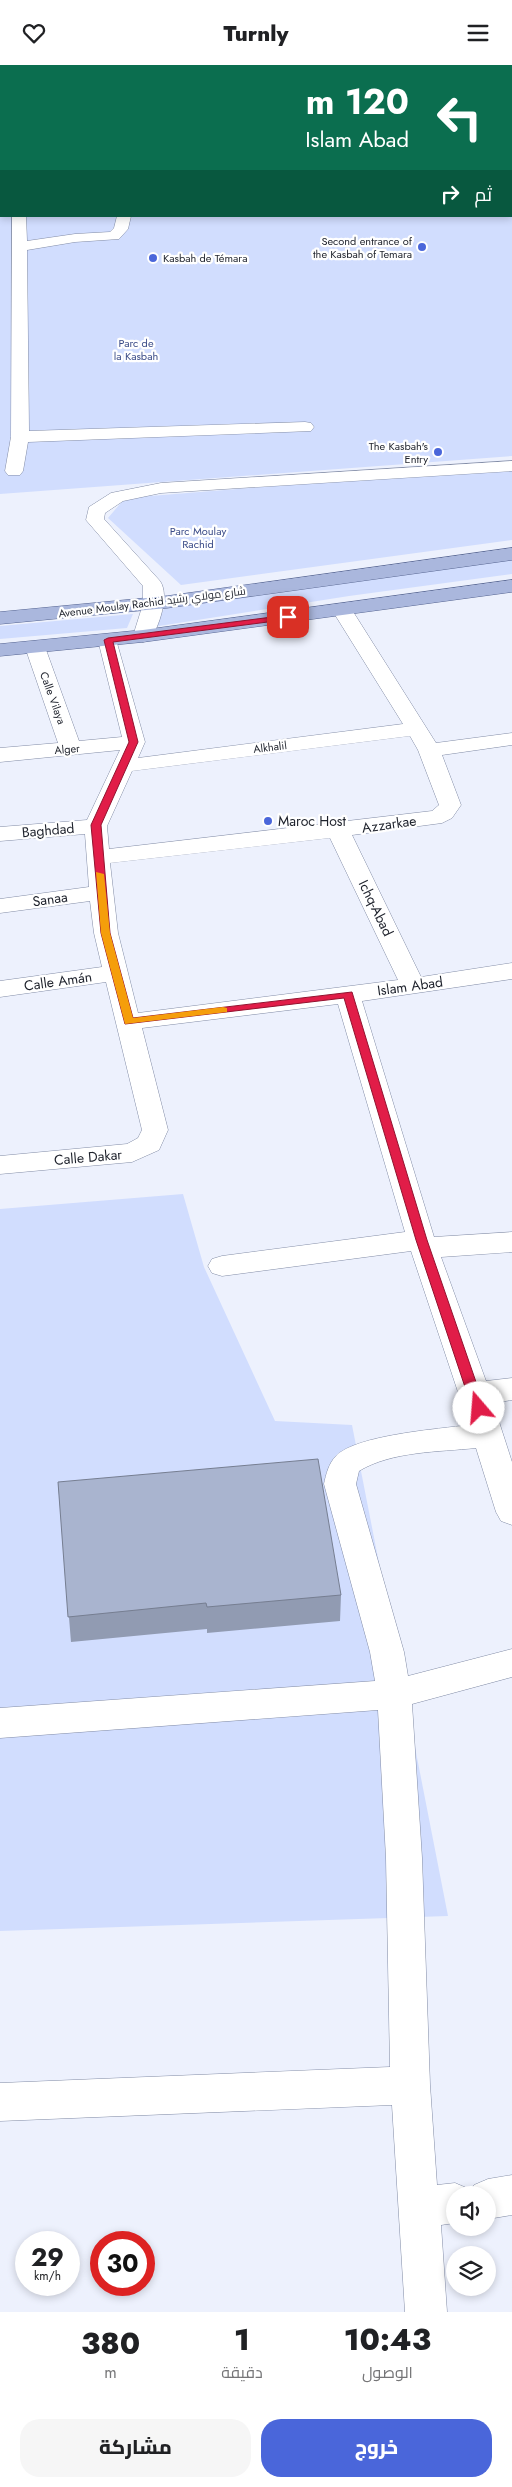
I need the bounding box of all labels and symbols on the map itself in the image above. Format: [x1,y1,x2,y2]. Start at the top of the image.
place label: Second entrance of the Kasbah of Temara [313,233,413,262]
marker: Second entrance of the Kasbah of Temara [416,241,428,253]
place label: Kasbah de Témara [163,250,247,266]
marker: Kasbah de Témara [147,252,159,264]
park label: Parc de la Kasbah [114,335,158,364]
place label: The Kasbah's Entry [369,438,429,467]
marker: The Kasbah's Entry [432,446,444,458]
park label: Parc Moulay Rachid [170,523,226,552]
street label: Avenue Moulay Rachid شارع مولاي رشيد [57,583,247,622]
pin [267,596,309,638]
street label: Calle Vilaya [36,669,70,727]
street label: Alkhalil [252,737,288,757]
street label: Alger [54,740,81,758]
street label: Azzarkae [360,810,418,838]
place label: Maroc Host [278,811,346,831]
marker: Maroc Host [262,815,274,827]
street label: Baghdad [21,818,75,842]
street label: Ichq-Abad [354,877,398,939]
street label: Sanaa [31,887,69,911]
street label: Calle Amán [23,966,93,996]
street label: Islam Abad [376,971,444,1001]
street label: Calle Dakar [53,1144,123,1170]
position arrow [452,1381,504,1433]
speed limit sign: 30 [90,2231,155,2296]

